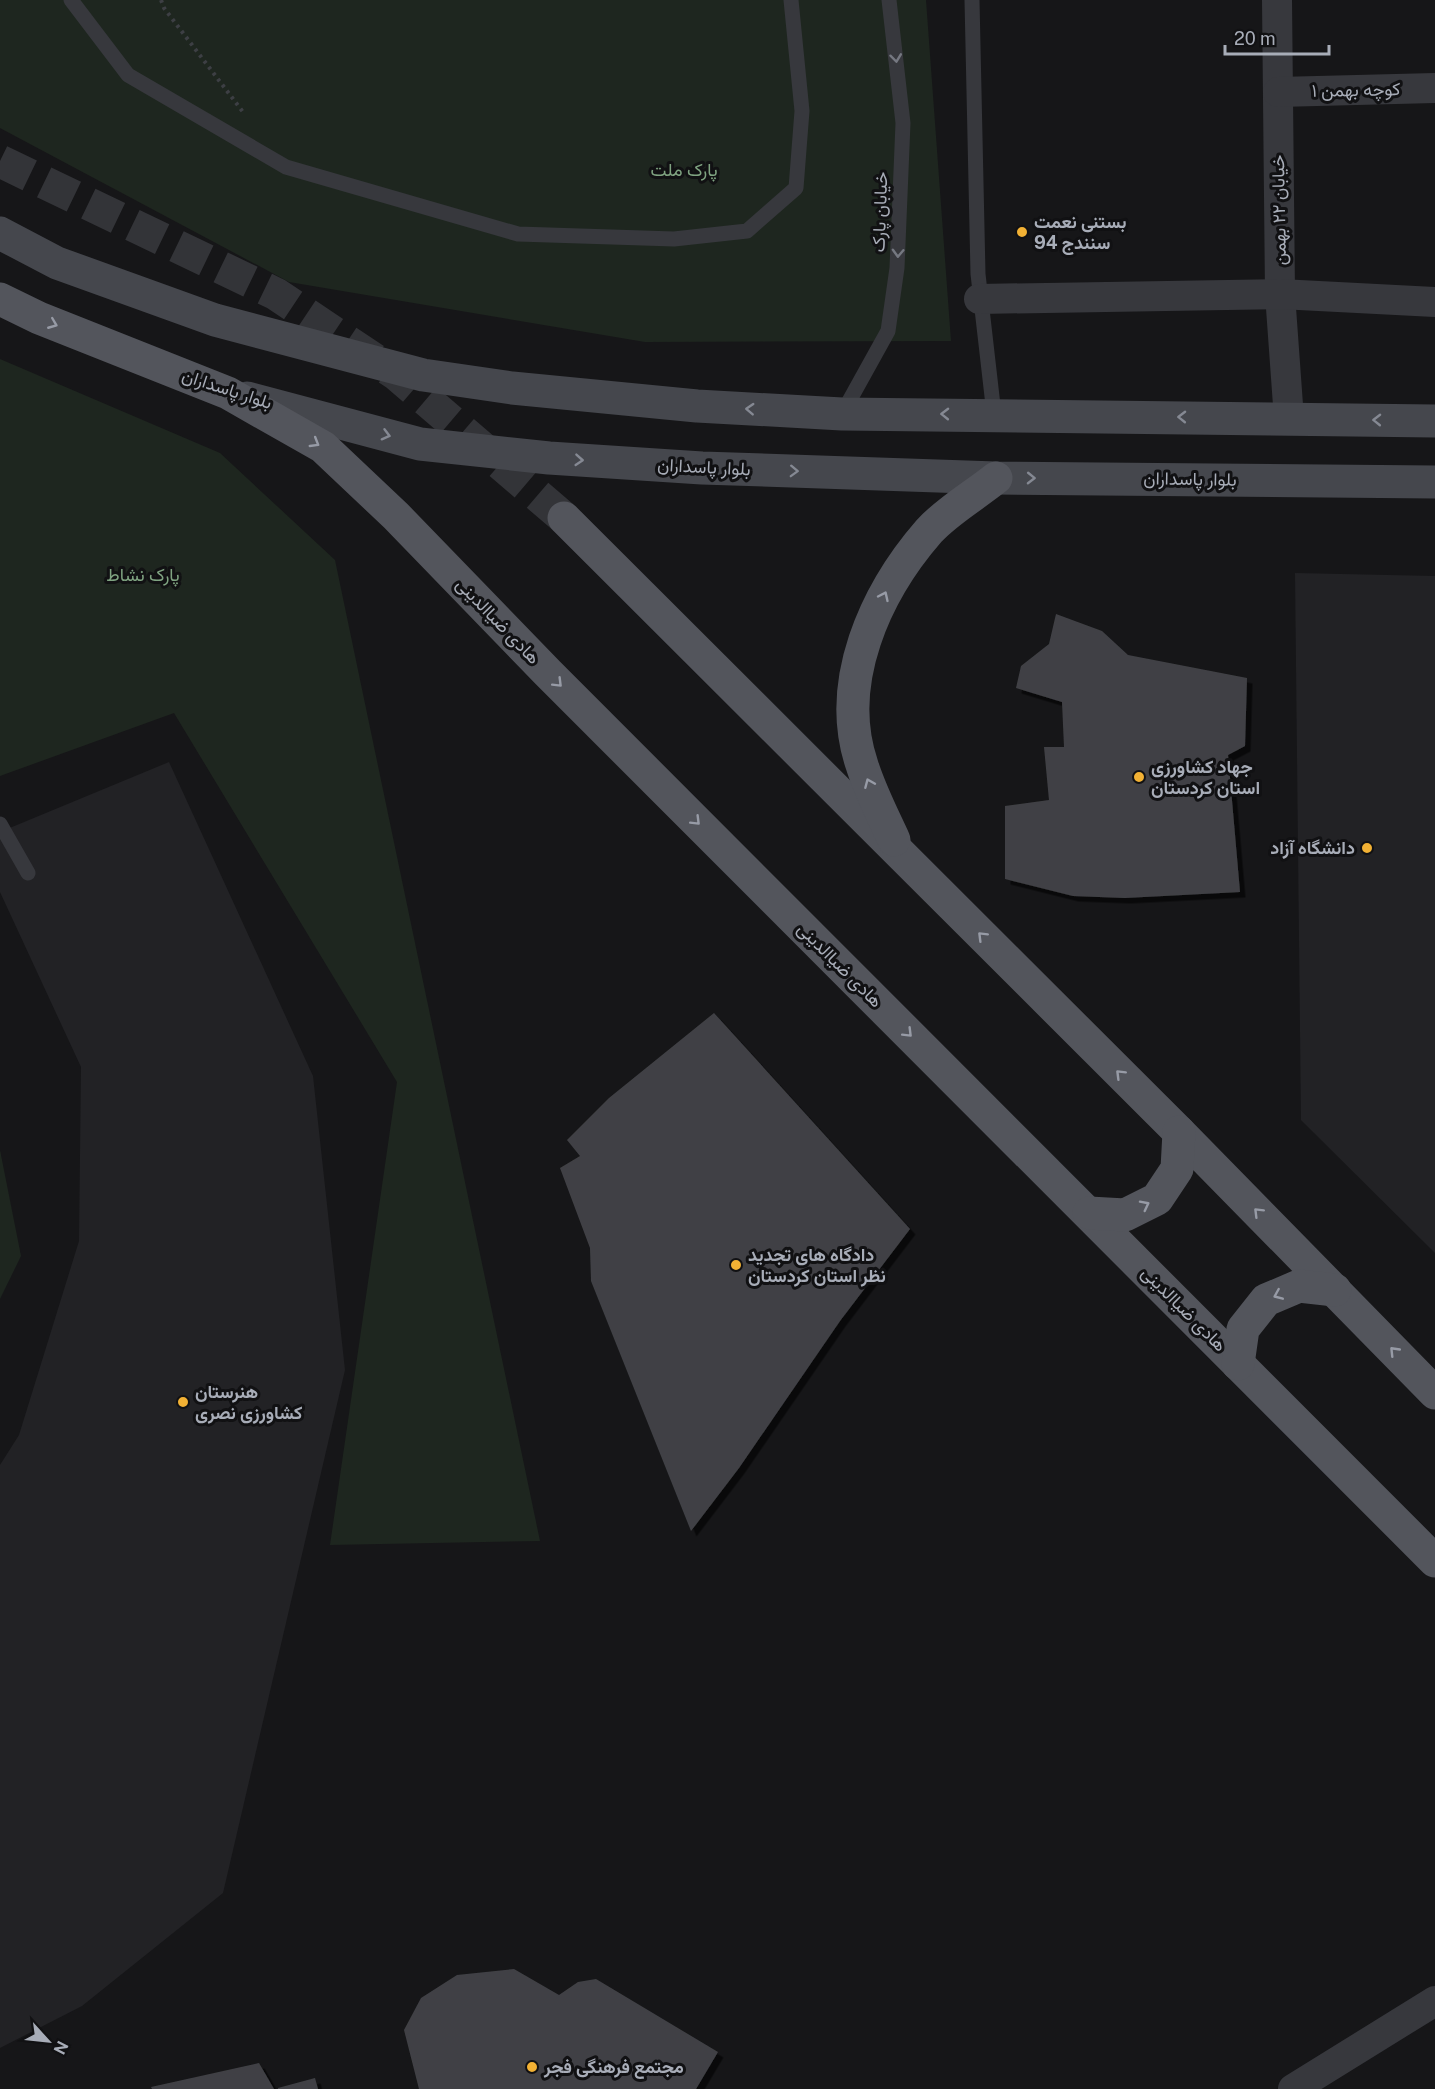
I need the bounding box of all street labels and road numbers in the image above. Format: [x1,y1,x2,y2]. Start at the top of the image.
street label: کوچه بهمن ۱ [1311,78,1401,103]
street label: خیابان ۲۲ بهمن [1267,154,1291,266]
street label: خیابان پارک [868,171,893,253]
street label: بلوار پاسداران [179,364,275,415]
street label: بلوار پاسداران [657,454,751,481]
street label: بلوار پاسداران [1143,467,1237,492]
street label: هادی ضیاالدینی [451,573,545,669]
street label: هادی ضیاالدینی [793,918,887,1012]
street label: هادی ضیاالدینی [1137,1262,1231,1356]

